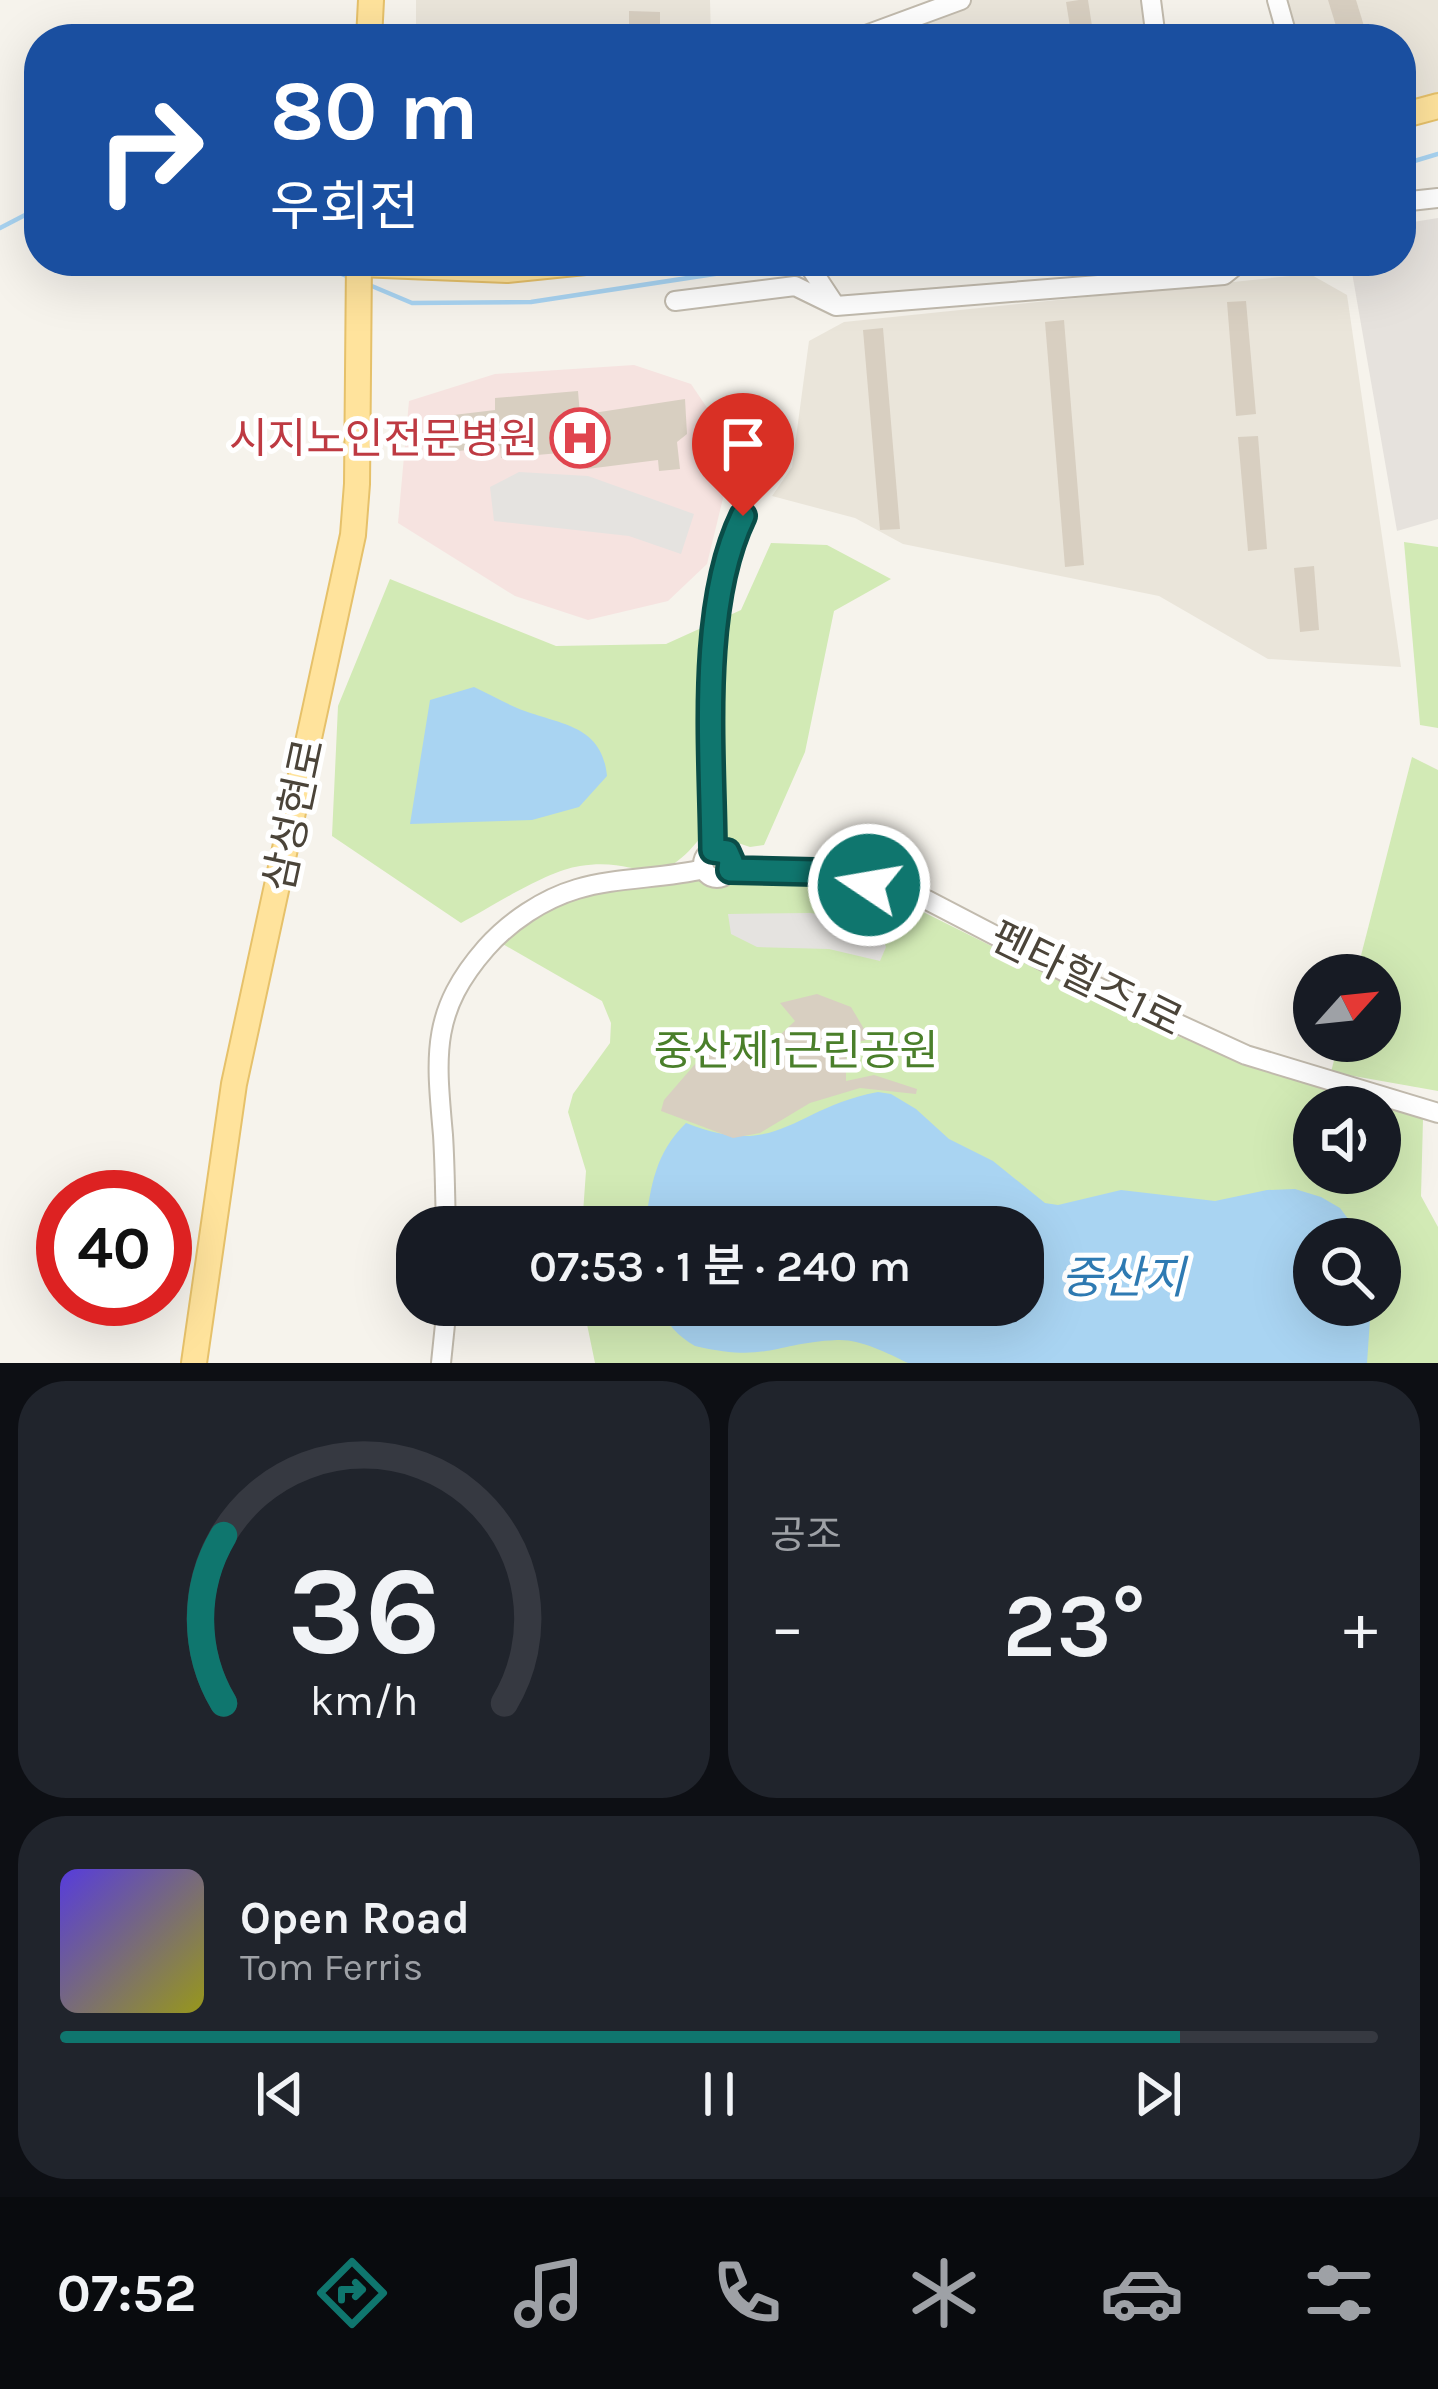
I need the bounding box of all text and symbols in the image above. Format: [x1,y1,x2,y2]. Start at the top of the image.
text: 80 m [270,62,478,160]
icon: right [72,72,228,228]
text: 우회전 [270,175,419,239]
pin [692,393,794,516]
hospital icon: 시지노인전문병원 [549,407,611,469]
icon: arrive [710,411,776,477]
place label: 시지노인전문병원 [229,414,538,464]
street label: 삼성현로 [253,734,334,896]
position arrow [806,822,932,948]
street label: 펜타힐즈1로 [983,911,1191,1047]
north arrow [1293,954,1401,1062]
map controls [1293,954,1401,1326]
park label: 중산제1근린공원 [654,1026,938,1076]
button: sound [1293,1086,1401,1194]
speed limit sign: 40 [36,1170,192,1326]
button: search [1293,1218,1401,1326]
text: 07:53 · 1 분 · 240 m [529,1240,911,1292]
water label: 중산지 [1061,1252,1189,1304]
text: 공조 [770,1512,842,1558]
text: 36 [287,1538,441,1683]
text: 23° [1003,1573,1145,1679]
text: − [770,1588,805,1666]
text: + [1343,1588,1378,1666]
text: km/h [310,1675,418,1725]
text: Open Road [240,1892,470,1944]
text: Tom Ferris [240,1944,423,1990]
icon: previous [247,2061,313,2127]
icon: pause [686,2061,752,2127]
icon: next [1125,2061,1191,2127]
icon: directions [310,2251,394,2335]
icon: music [507,2251,591,2335]
icon: phone [705,2251,789,2335]
icon: climate [902,2251,986,2335]
icon: car [1100,2251,1184,2335]
icon: filters [1297,2251,1381,2335]
text: 07:52 [57,2261,196,2325]

